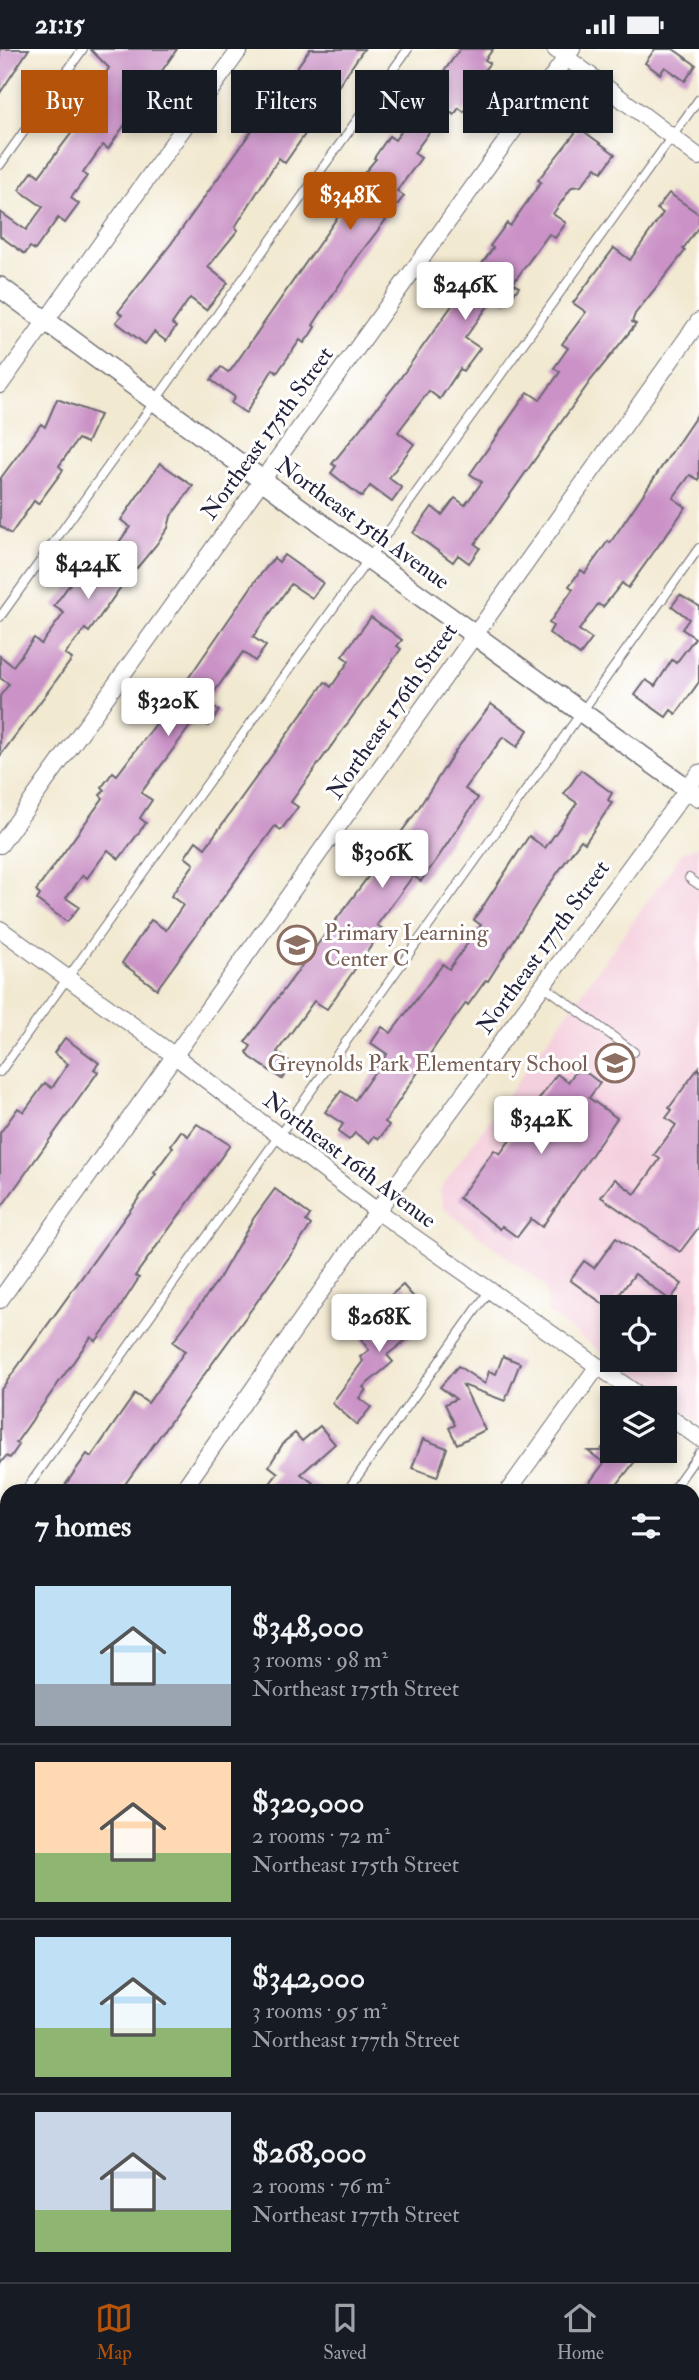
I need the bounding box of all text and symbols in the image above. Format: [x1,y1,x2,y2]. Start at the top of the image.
text: 21:15 [35,9,85,41]
chip: Buy [21,70,108,133]
chip: Rent [122,70,217,133]
chip: Filters [231,70,341,133]
chip: New [355,70,449,133]
chip: Apartment [463,70,613,133]
pin: $348K [301,173,399,232]
text: $348K [319,180,381,209]
pin: $246K [416,263,514,322]
text: $246K [433,270,497,299]
street label: Northeast 175th Street [194,341,340,525]
street label: Northeast 15th Avenue [270,450,456,596]
pin: $424K [39,541,137,601]
text: $424K [55,549,121,578]
street label: Northeast 176th Street [320,617,464,805]
pin: $320K [119,679,217,738]
text: $320K [137,686,199,715]
pin: $306K [333,831,431,890]
text: $306K [351,838,413,867]
street label: Northeast 177th Street [470,855,616,1039]
place label: Primary Learning Center C [324,918,489,973]
school or university icon: Primary Learning Center C [276,924,318,966]
school or university icon: Greynolds Park Elementary School [594,1042,636,1084]
place label: Greynolds Park Elementary School [268,1049,588,1078]
street label: Northeast 16th Avenue [258,1085,443,1235]
pin: $342K [492,1097,590,1156]
text: $342K [510,1104,572,1133]
pin: $268K [330,1295,428,1354]
map controls [600,1295,677,1463]
button: locate [600,1295,677,1372]
text: $268K [347,1302,411,1331]
button: layers [600,1386,677,1463]
icon: filters [627,1507,665,1545]
text: 7 homes [35,1508,131,1545]
text: $348,000 [252,1608,364,1645]
icon: home [91,1614,175,1698]
text: 3 rooms · 98 m² [252,1645,388,1674]
text: Northeast 175th Street [252,1674,459,1703]
text: $320,000 [252,1784,364,1821]
icon: home [91,1790,175,1874]
text: 2 rooms · 72 m² [252,1821,390,1850]
text: Northeast 175th Street [252,1850,459,1879]
text: $342,000 [252,1959,365,1996]
icon: home [91,1965,175,2049]
text: 3 rooms · 95 m² [252,1996,387,2025]
text: Northeast 177th Street [252,2025,460,2054]
text: $268,000 [252,2134,367,2171]
icon: home [91,2140,175,2224]
text: 2 rooms · 76 m² [252,2171,390,2200]
text: Northeast 177th Street [252,2200,460,2229]
tab: Map [95,2299,133,2365]
tab: Saved [323,2299,367,2365]
tab: Home [557,2299,604,2365]

